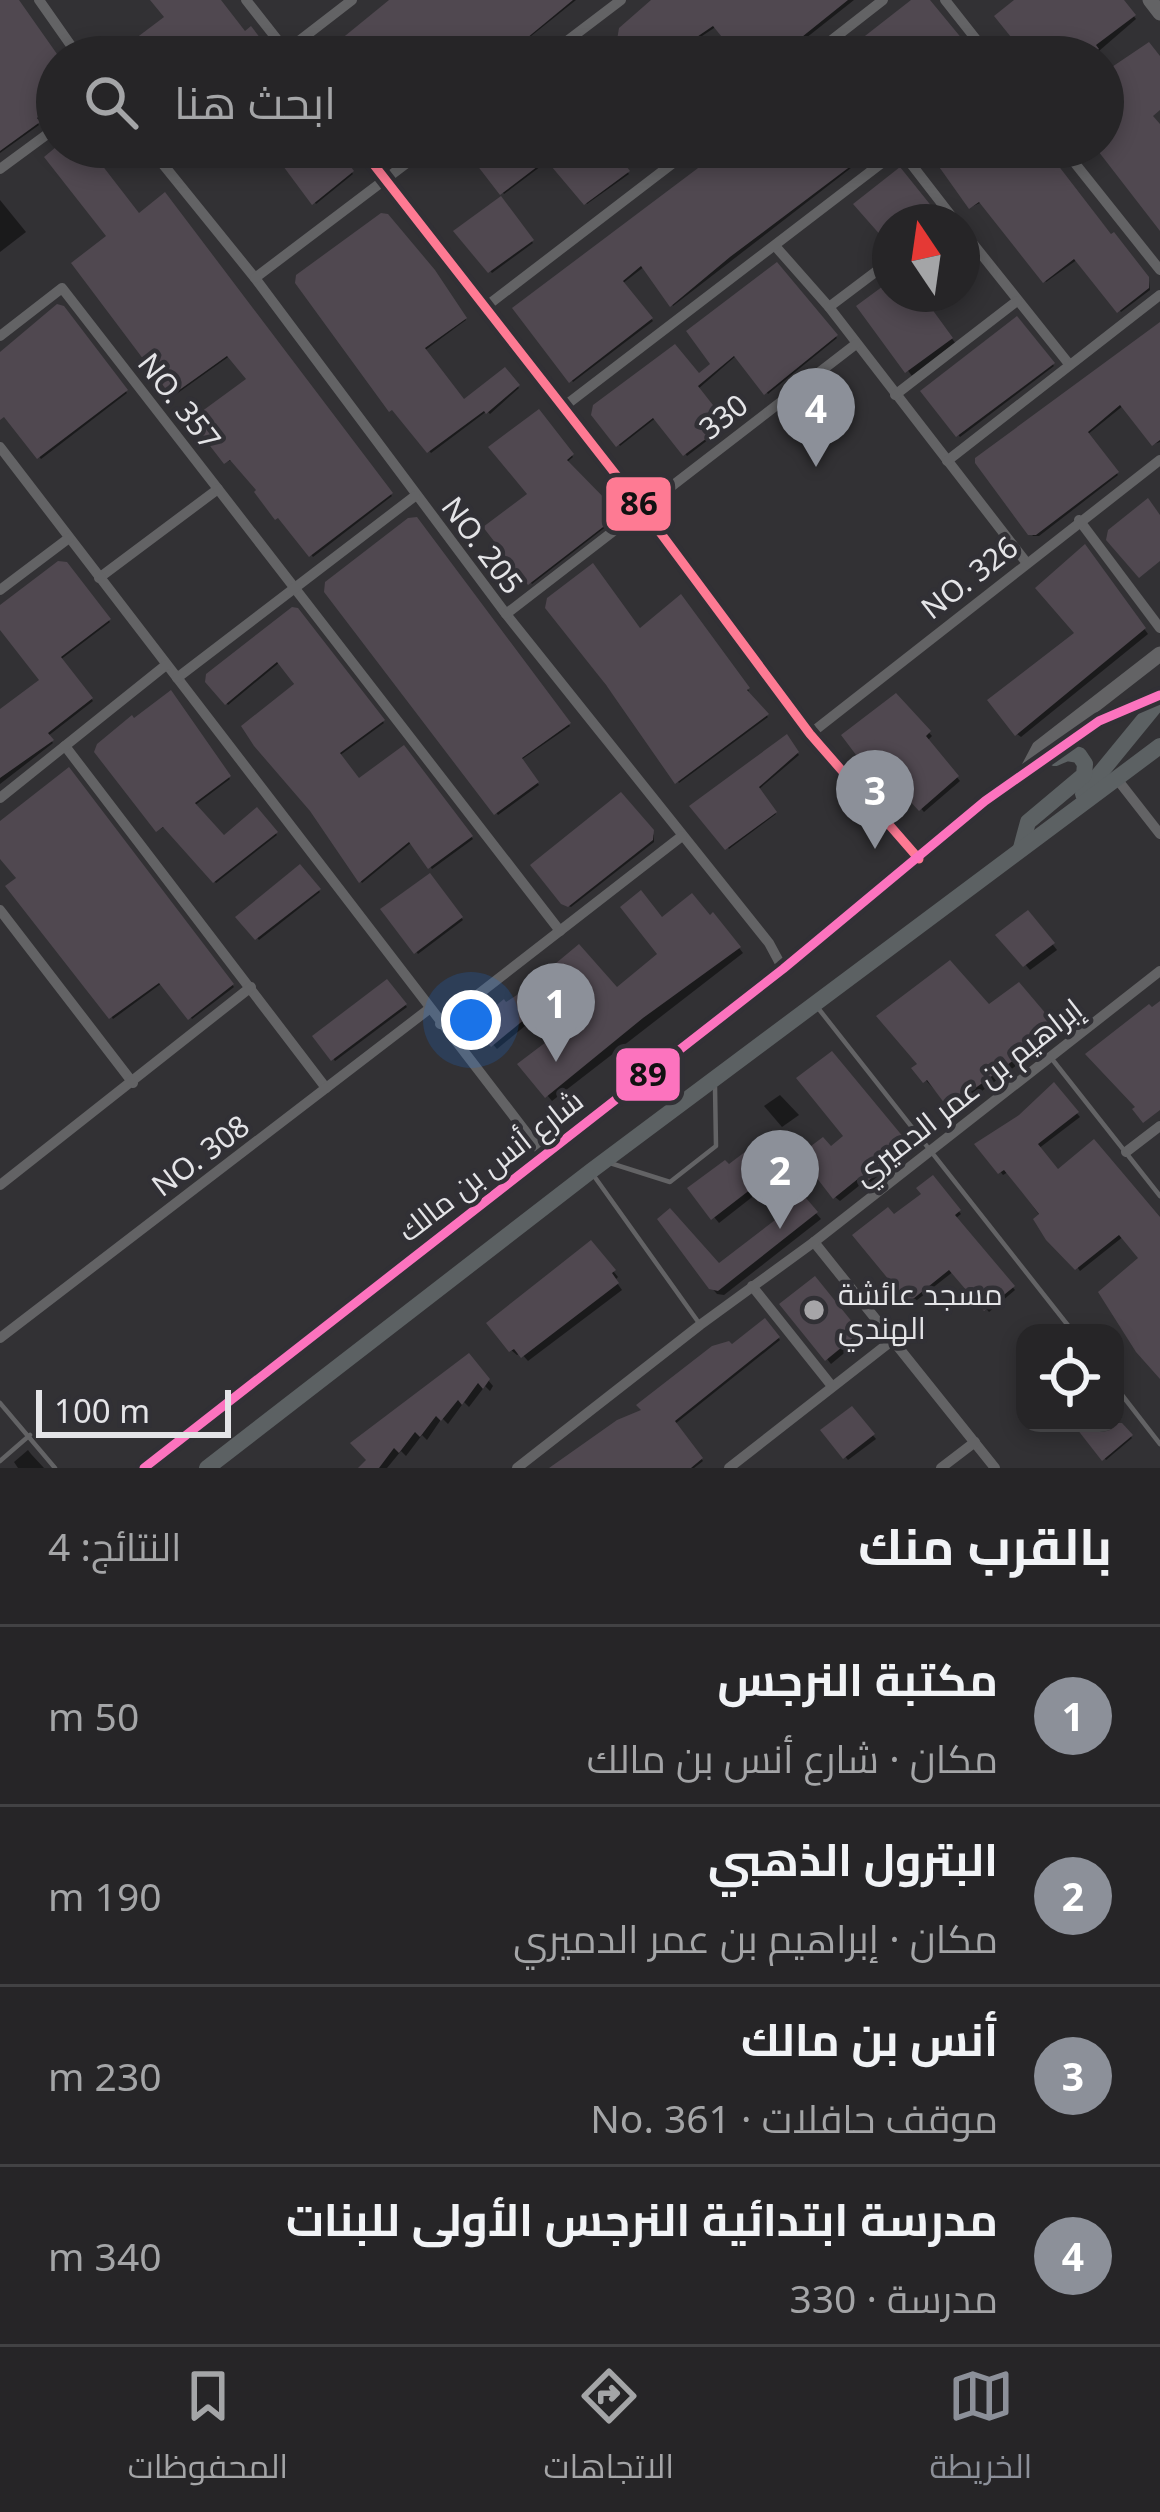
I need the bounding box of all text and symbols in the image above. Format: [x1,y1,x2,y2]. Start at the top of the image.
search box [36,36,1124,168]
icon: search [78,69,144,135]
text: ابحث هنا [174,71,336,132]
north arrow [872,204,980,312]
street label: NO. 357 [129,344,231,458]
pin: 4 [777,368,855,467]
street label: 330 [690,384,756,448]
line badge: 86 [604,475,673,533]
text: 86 [620,480,658,525]
street label: NO. 205 [433,488,533,602]
street label: NO. 326 [912,526,1026,628]
pin: 3 [836,750,914,849]
pin: 1 [517,963,595,1062]
street label: إبراهيم بن عمر الدميري [844,988,1093,1197]
your location [441,990,501,1050]
line badge: 89 [614,1046,682,1103]
text: 89 [629,1051,667,1096]
street label: شارع أنس بن مالك [389,1080,592,1251]
street label: NO. 308 [143,1105,257,1205]
pin: 2 [741,1130,819,1229]
place label: مسجد عائشة الهندي [838,1273,1003,1352]
marker: مسجد عائشة الهندي [801,1297,827,1323]
map controls [1016,1324,1124,1432]
button: locate [1016,1324,1124,1432]
scale bar [36,1384,231,1437]
text: 100 m [54,1388,150,1433]
text: بالقرب منك [858,1510,1112,1580]
text: النتائج: 4 [48,1519,181,1572]
text: مكتبة النرجس [717,1648,998,1709]
text: 50 m [48,1689,139,1742]
text: 1 [1062,1689,1084,1742]
text: مكان · شارع أنس بن مالك [587,1731,998,1784]
text: البترول الذهبي [708,1828,998,1889]
text: 190 m [48,1869,162,1922]
text: 2 [1062,1869,1084,1922]
text: مكان · إبراهيم بن عمر الدميري [513,1911,998,1964]
text: أنس بن مالك [741,2008,998,2069]
text: 230 m [48,2049,162,2102]
text: 3 [1062,2049,1084,2102]
text: موقف حافلات · No. 361 [590,2091,998,2144]
text: مدرسة ابتدائية النرجس الأولى للبنات [286,2188,998,2249]
text: 340 m [48,2229,162,2282]
text: 4 [1062,2229,1084,2282]
text: مدرسة · 330 [789,2271,998,2324]
tab: المحفوظات [128,2363,288,2497]
tab: الاتجاهات [544,2363,674,2497]
tab: الخريطة [929,2363,1032,2497]

